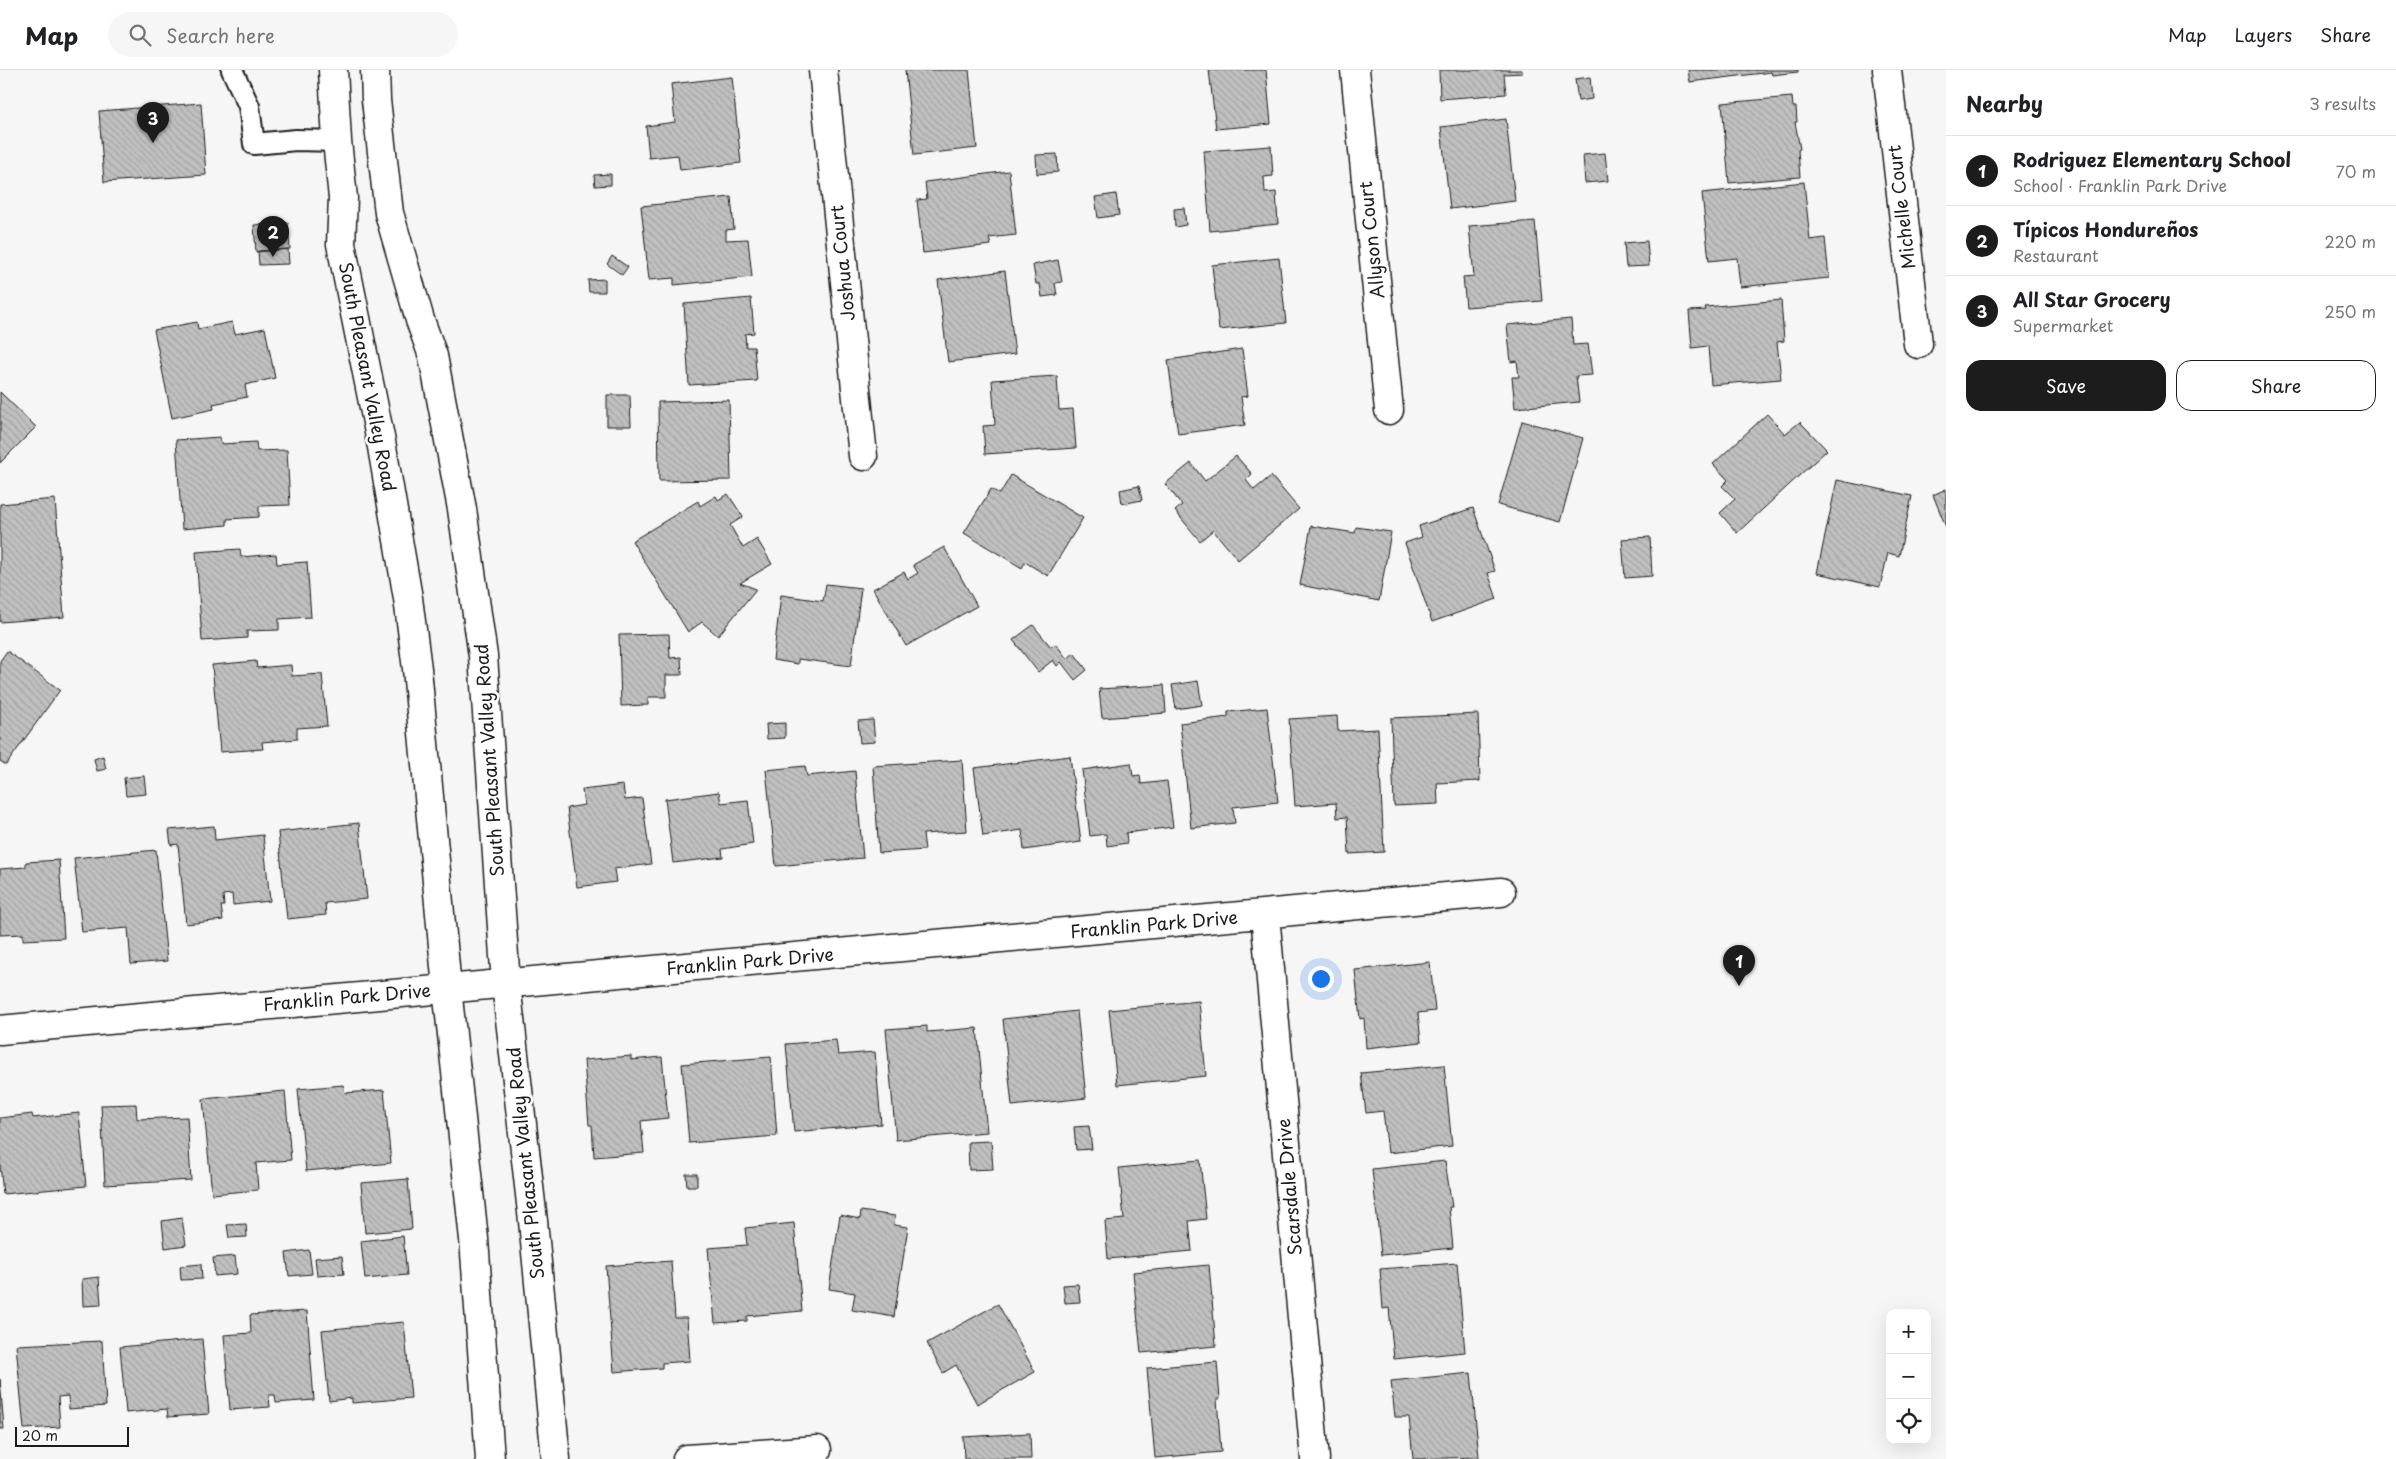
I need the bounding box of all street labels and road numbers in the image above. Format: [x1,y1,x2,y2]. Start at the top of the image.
street label: Michelle Court [1880,144,1922,271]
street label: Allyson Court [1351,180,1390,300]
street label: Joshua Court [822,204,861,322]
street label: South Pleasant Valley Road [333,260,404,494]
street label: South Pleasant Valley Road [467,643,510,877]
street label: Franklin Park Drive [1069,903,1239,944]
street label: Franklin Park Drive [665,940,835,981]
street label: Franklin Park Drive [262,976,432,1017]
street label: South Pleasant Valley Road [499,1046,550,1281]
street label: Scarsdale Drive [1269,1117,1308,1257]

